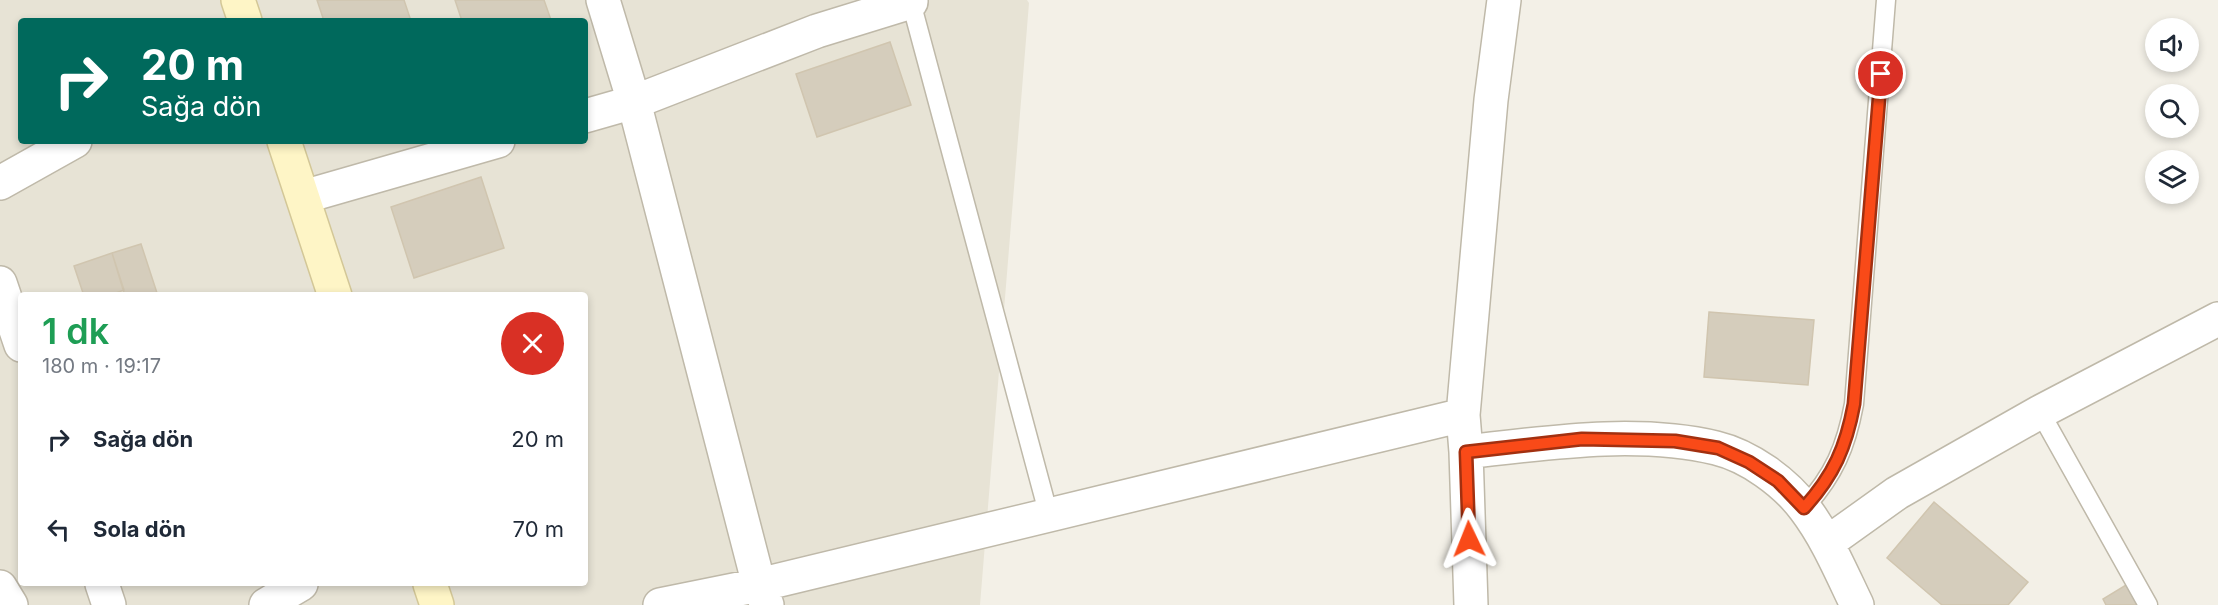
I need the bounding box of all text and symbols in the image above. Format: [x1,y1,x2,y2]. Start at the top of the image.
map controls [2145,18,2199,204]
button: sound [2145,18,2199,72]
text: 20 m [141,39,244,90]
icon: right [42,42,120,120]
pin [1855,48,1906,99]
icon: arrive [1864,57,1897,90]
button: search [2145,84,2199,138]
text: Sağa dön [141,90,261,123]
button: layers [2145,150,2199,204]
text: 1 dk [42,309,109,353]
button: close [501,312,564,375]
text: 180 m · 19:17 [42,354,161,378]
icon: right [42,423,75,456]
text: Sağa dön [93,426,193,452]
text: 20 m [511,426,564,452]
position arrow [1437,507,1501,571]
icon: left [42,513,75,546]
text: Sola dön [93,516,186,542]
text: 70 m [513,516,564,542]

